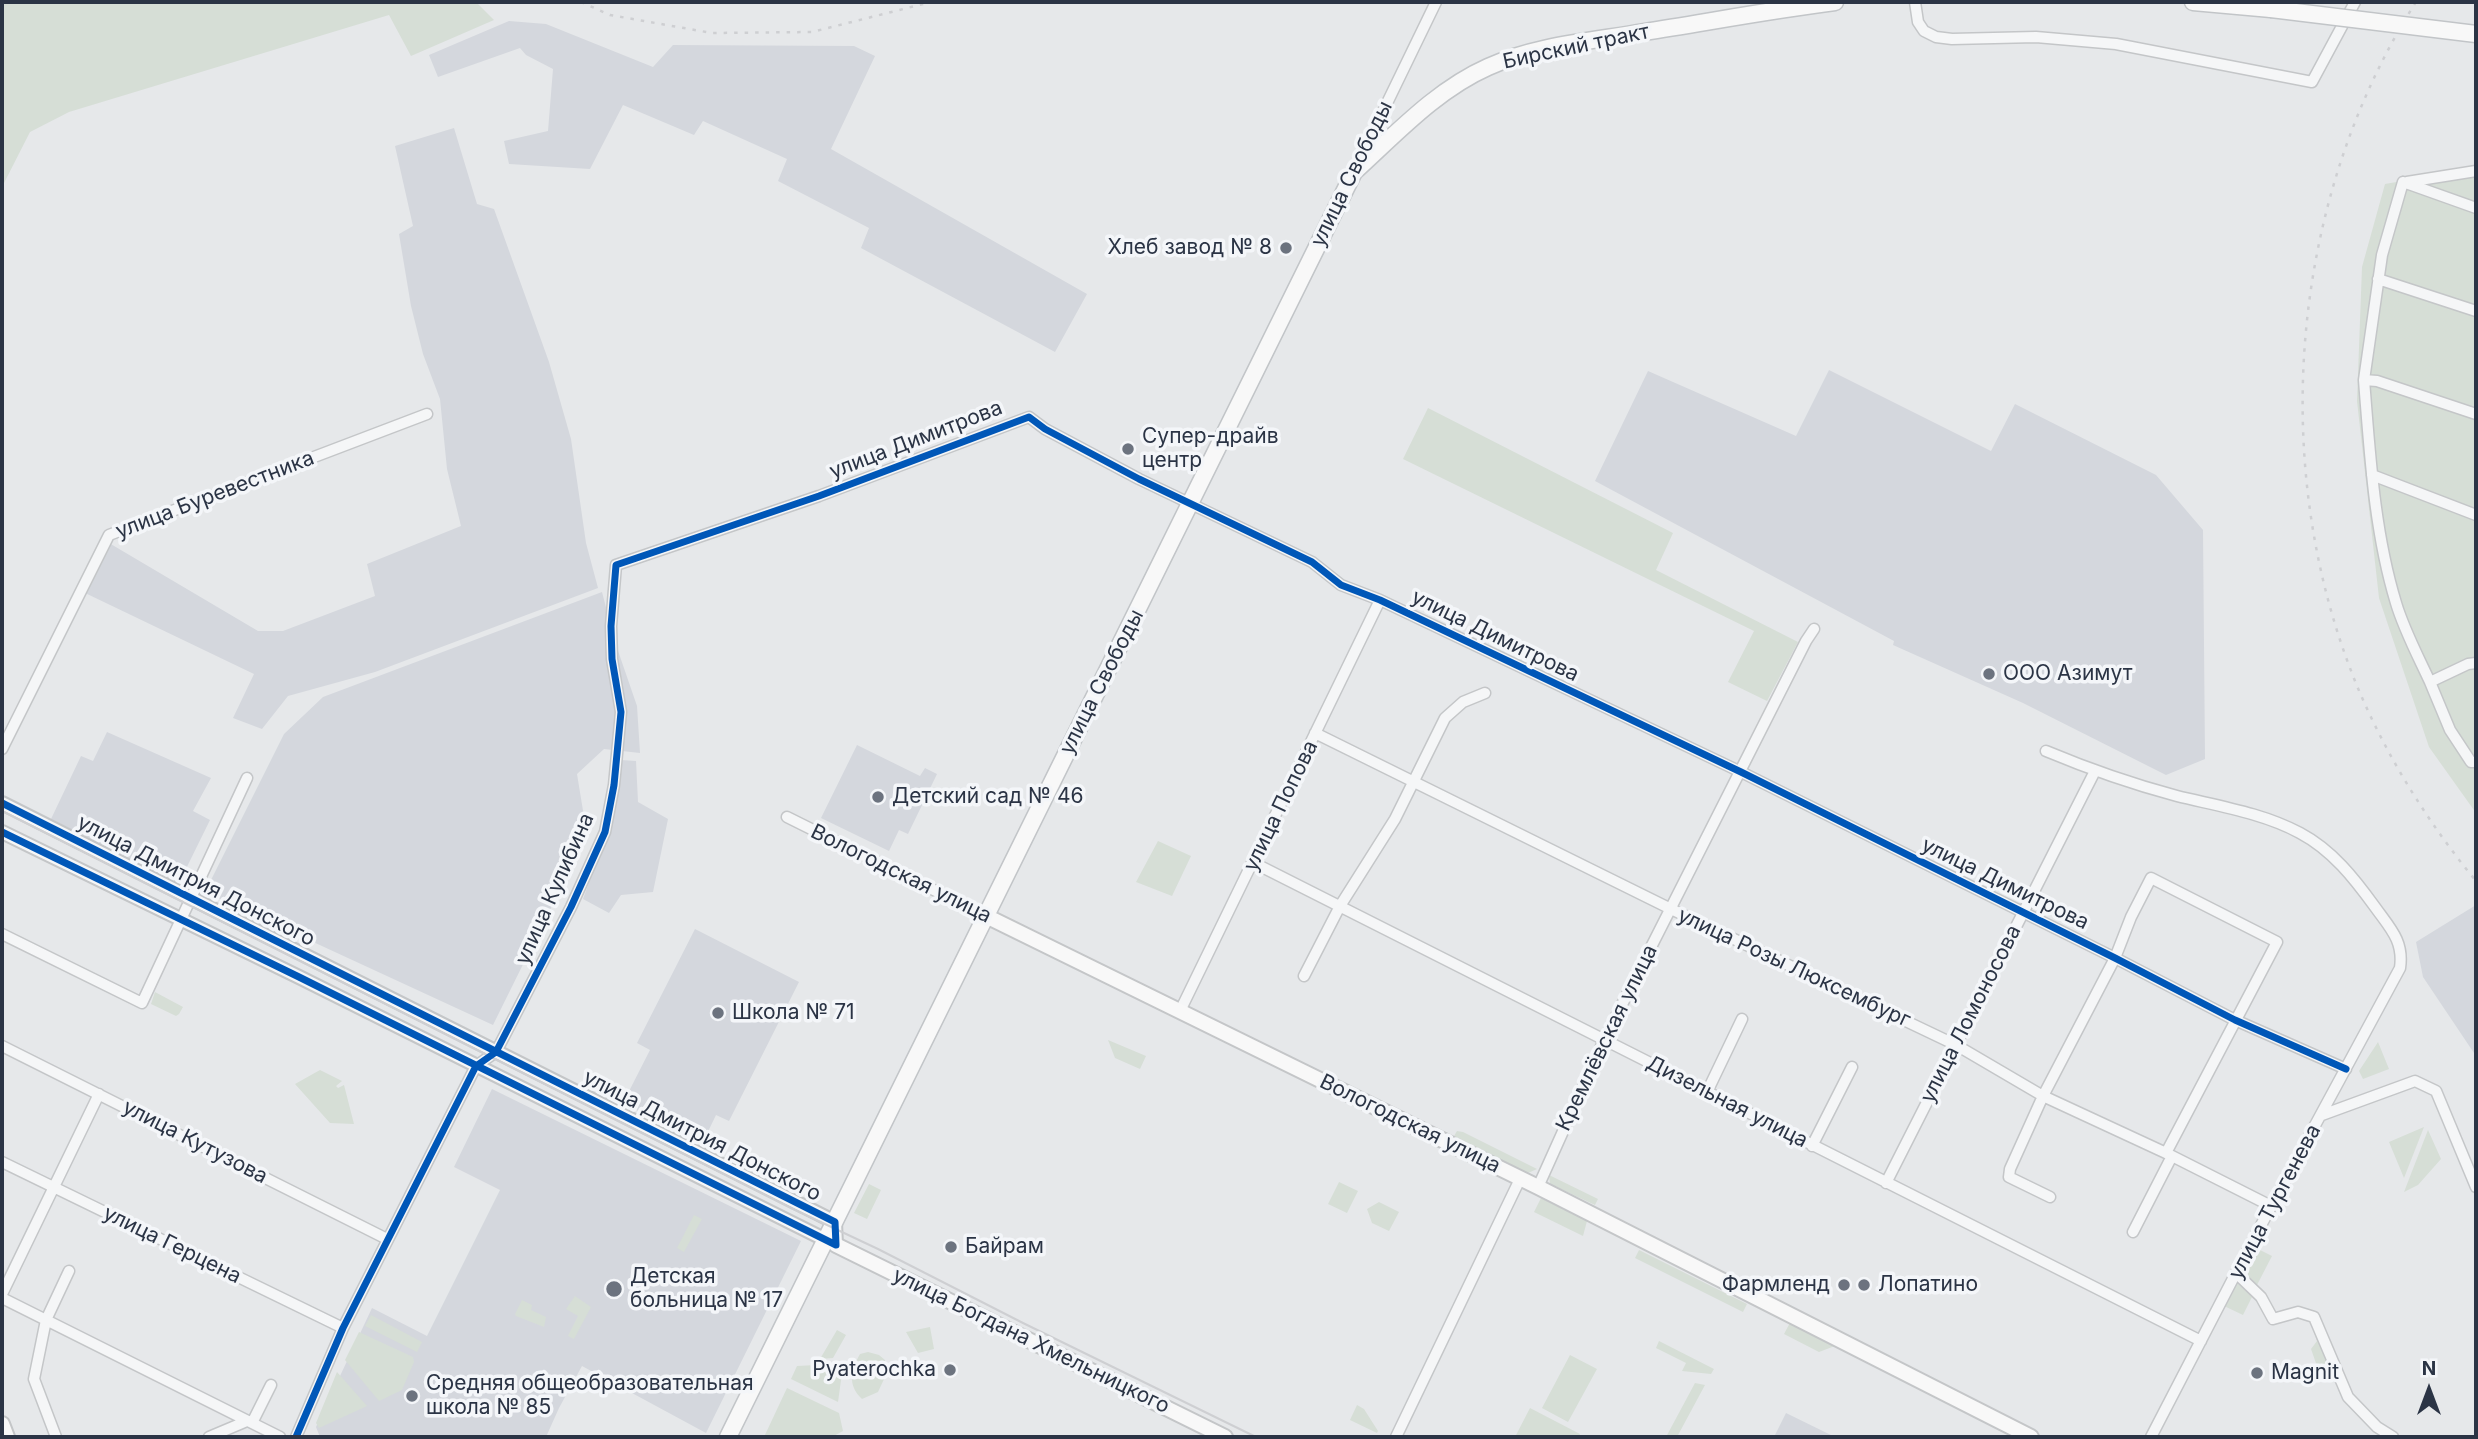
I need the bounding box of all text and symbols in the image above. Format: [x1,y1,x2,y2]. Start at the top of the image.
street label: Бирский тракт [1500,19,1652,75]
street label: улица Свободы [1306,97,1398,251]
place label: Хлеб завод № 8 [1107,235,1272,261]
marker: Хлеб завод № 8 [1278,240,1294,256]
street label: улица Димитрова [826,395,1006,485]
place label: Супер-драйв центр [1142,424,1279,474]
marker: Супер-драйв центр [1120,441,1136,457]
street label: улица Буревестника [112,446,318,544]
street label: улица Димитрова [1407,585,1583,687]
street label: улица Свободы [1055,605,1149,759]
place label: ООО Азимут [2003,661,2132,687]
marker: ООО Азимут [1981,666,1997,682]
street label: улица Попова [1238,736,1324,876]
place label: Детский сад № 46 [892,784,1084,810]
marker: Детский сад № 46 [870,789,886,805]
street label: улица Кулибина [510,809,600,969]
street label: улица Дмитрия Донского [73,810,319,952]
street label: Вологодская улица [807,819,995,929]
street label: улица Димитрова [1917,833,2093,935]
street label: улица Розы Люксембург [1673,903,1915,1033]
street label: улица Ломоносова [1915,921,2027,1107]
street label: Кремлёвская улица [1551,941,1663,1135]
place label: Школа № 71 [732,1000,855,1026]
marker: Школа № 71 [710,1005,726,1021]
street label: Дизельная улица [1642,1050,1812,1154]
street label: улица Дмитрия Донского [579,1065,825,1207]
street label: Вологодская улица [1316,1069,1504,1179]
street label: улица Кутузова [118,1095,272,1189]
street label: улица Тургенева [2224,1120,2326,1284]
street label: улица Герцена [99,1201,245,1289]
place label: Байрам [965,1234,1044,1260]
marker: Байрам [943,1239,959,1255]
street label: улица Богдана Хмельницкого [888,1263,1174,1419]
place label: Детская больница № 17 [630,1264,783,1314]
place label: Фармленд [1722,1272,1830,1298]
place label: Лопатино [1878,1272,1978,1298]
marker: Фармленд [1836,1277,1852,1293]
marker: Лопатино [1856,1277,1872,1293]
marker: Детская больница № 17 [604,1279,624,1299]
north arrow [2394,1355,2464,1425]
place label: Pyaterochka [812,1357,936,1383]
text: N [2422,1357,2436,1380]
place label: Magnit [2271,1360,2339,1386]
marker: Pyaterochka [942,1362,958,1378]
marker: Magnit [2249,1365,2265,1381]
place label: Средняя общеобразовательная школа № 85 [426,1371,754,1421]
marker: Средняя общеобразовательная школа № 85 [404,1388,420,1404]

